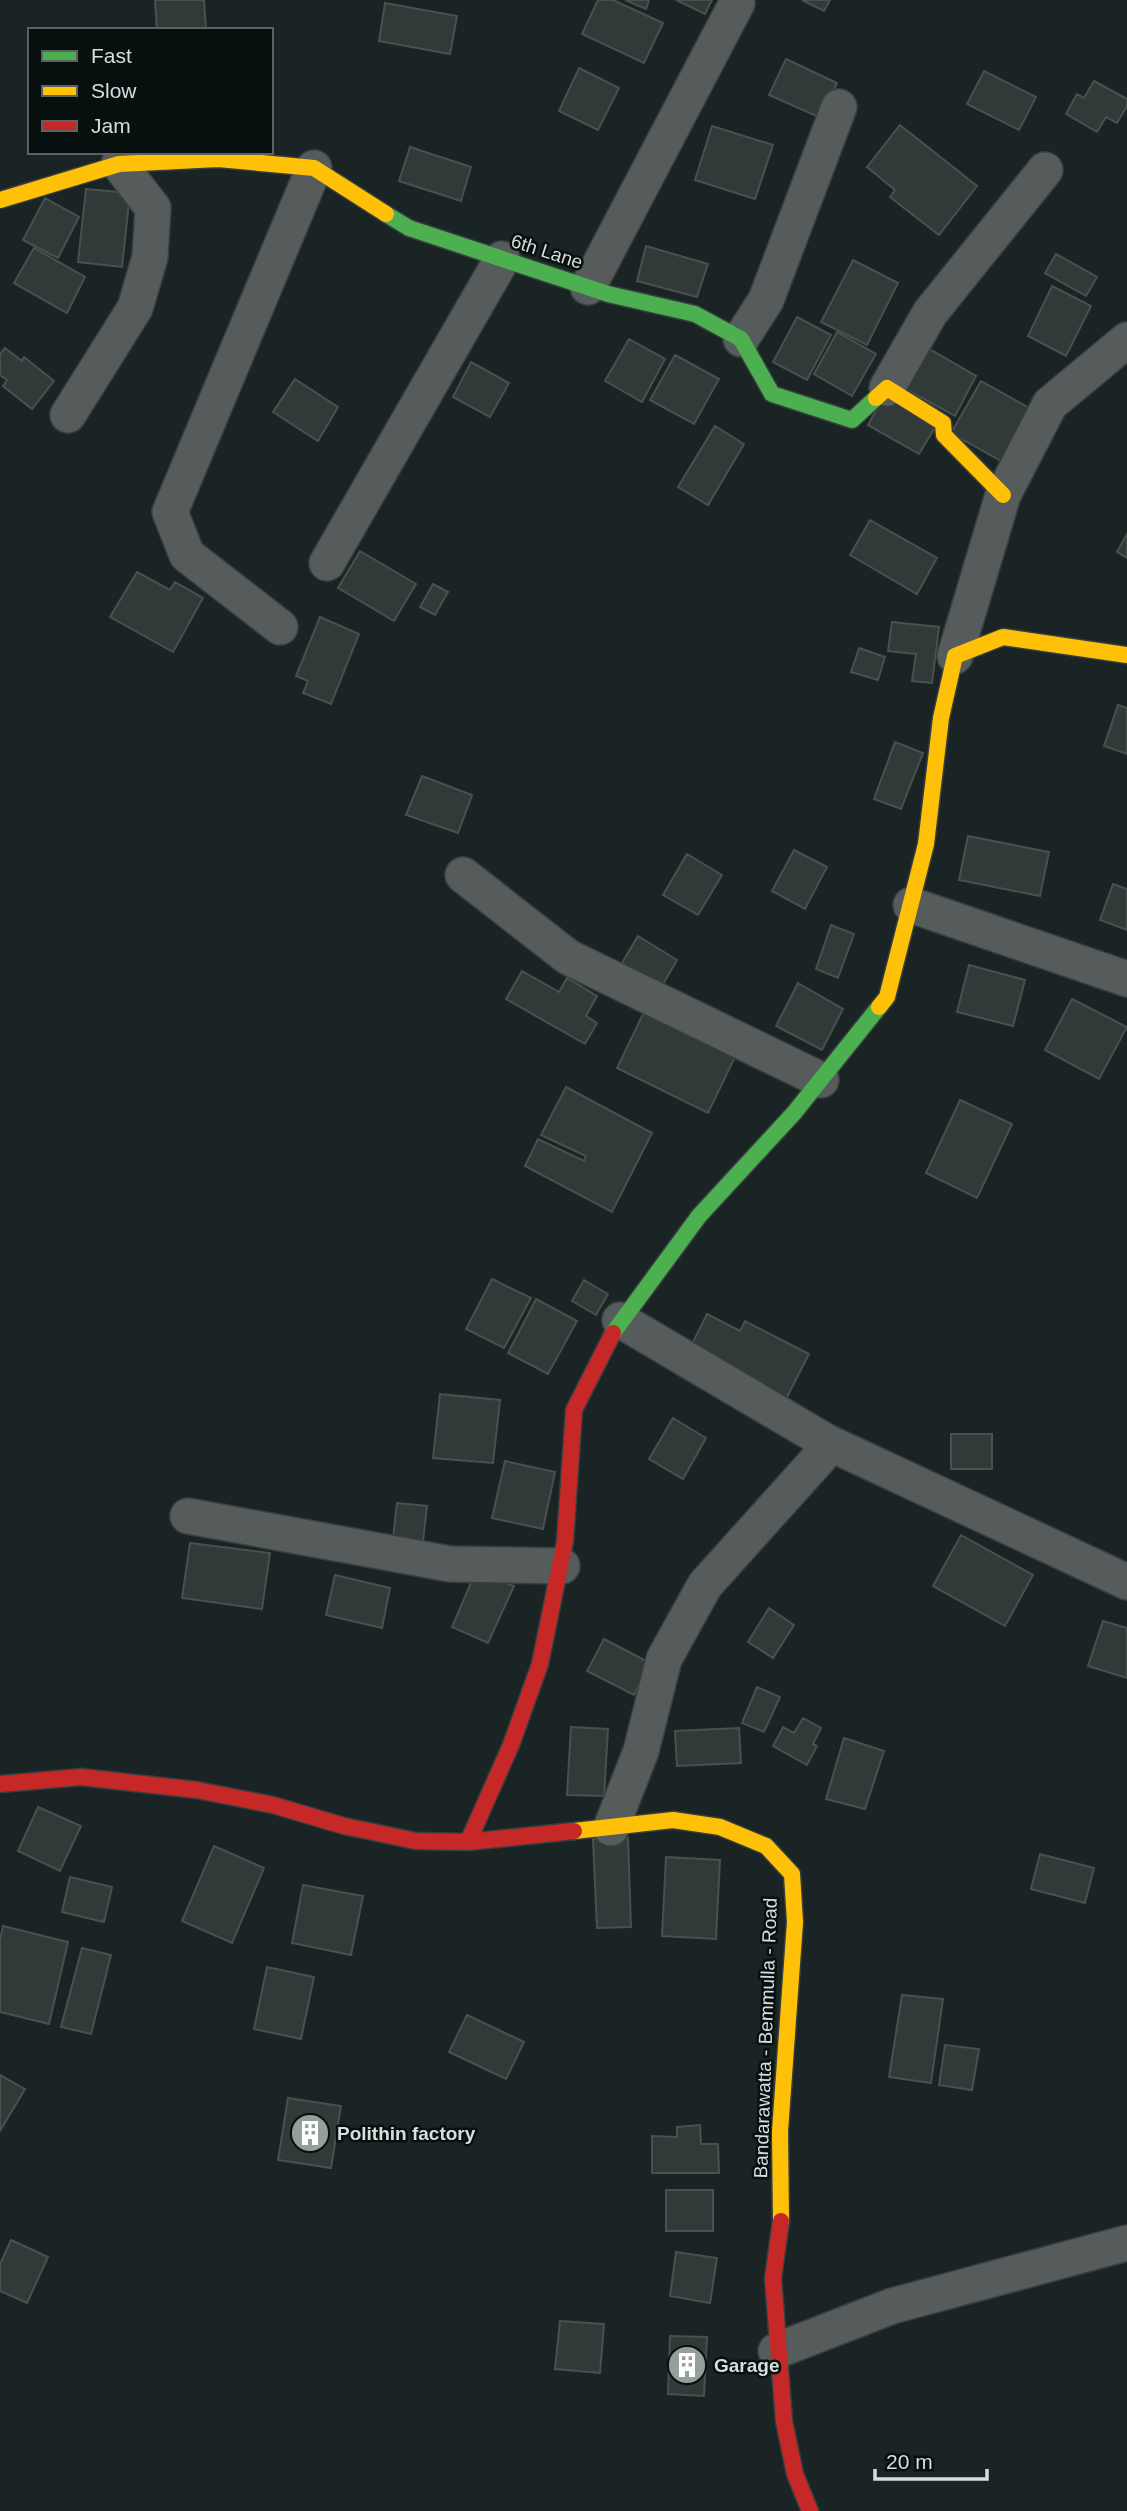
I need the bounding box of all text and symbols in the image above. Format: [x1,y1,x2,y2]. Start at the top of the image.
legend [28,28,273,154]
text: Fast [91,44,132,67]
text: Slow [91,79,137,102]
text: Jam [91,114,131,137]
street label: 6th Lane [508,230,585,273]
street label: Bandarawatta - Bemmulla - Road [750,1897,781,2179]
building icon: Polithin factory [289,2112,331,2154]
place label: Polithin factory [337,2123,476,2144]
building icon: Garage [666,2344,708,2386]
place label: Garage [714,2355,779,2376]
scale bar [875,2438,987,2482]
text: 20 m [886,2450,933,2473]

